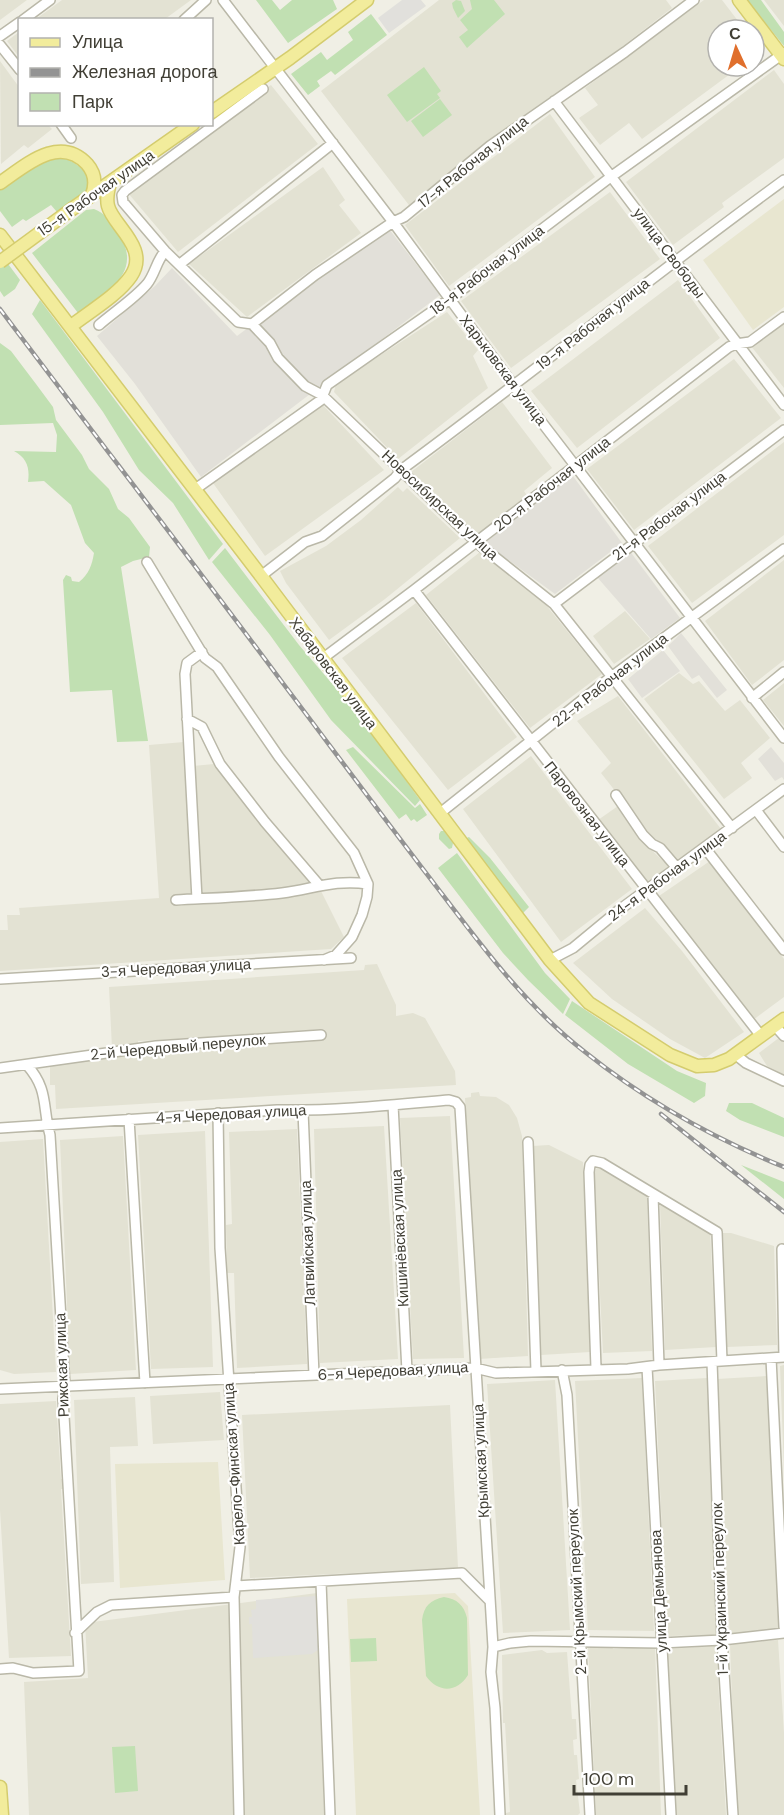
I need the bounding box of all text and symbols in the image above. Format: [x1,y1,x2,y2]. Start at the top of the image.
legend [18,18,213,126]
north arrow [706,18,766,78]
text: С [728,23,742,44]
text: Улица [72,30,124,54]
text: Железная дорога [72,60,218,84]
text: Парк [72,90,113,114]
street label: 17-я Рабочая улица [414,111,533,213]
street label: 15-я Рабочая улица [34,145,159,241]
street label: улица Свободы [628,204,710,302]
street label: 18-я Рабочая улица [426,220,549,320]
street label: 19-я Рабочая улица [532,273,654,374]
street label: Харьковская улица [455,311,552,430]
street label: 20-я Рабочая улица [490,432,615,536]
street label: Новосибирская улица [377,446,503,565]
street label: 21-я Рабочая улица [608,466,730,565]
street label: Хабаровская улица [284,613,382,734]
street label: 22-я Рабочая улица [548,628,672,731]
street label: Паровозная улица [540,757,635,871]
street label: 24-я Рабочая улица [604,826,731,926]
street label: 3-я Чередовая улица [100,954,252,982]
street label: 2-й Чередовый переулок [89,1029,267,1065]
street label: 4-я Чередовая улица [155,1100,307,1128]
street label: Кишинёвская улица [386,1168,414,1307]
street label: Латвийская улица [296,1179,320,1306]
street label: Рижская улица [50,1312,74,1418]
street label: 6-я Чередовая улица [317,1357,470,1385]
street label: Карело-Финская улица [218,1381,250,1546]
street label: Крымская улица [468,1403,494,1519]
street label: 1-й Украинский переулок [707,1502,733,1676]
street label: 2-й Крымский переулок [563,1508,591,1675]
street label: улица Демьянова [646,1529,672,1653]
scale bar [574,1758,686,1796]
text: 100 m [583,1767,634,1791]

